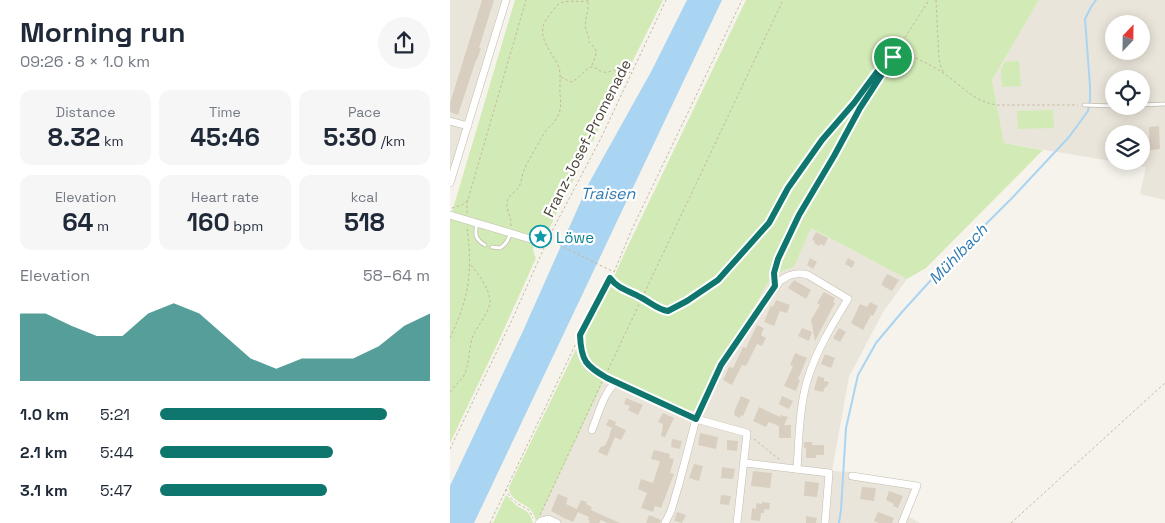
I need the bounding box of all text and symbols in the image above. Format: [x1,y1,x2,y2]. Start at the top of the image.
text: Morning run [20,14,185,50]
north arrow [1105,15,1150,60]
map controls [1105,15,1150,170]
button: share [378,17,430,69]
pin [872,36,914,78]
icon: arrive [879,43,907,71]
text: 09:26 · 8 × 1.0 km [20,51,150,72]
street label: Franz-Josef-Promenade [539,56,635,220]
button: locate [1105,70,1150,115]
text: Distance [56,103,115,121]
text: Time [209,103,241,121]
text: Pace [348,103,381,121]
text: 8.32 [48,121,100,153]
text: 45:46 [190,121,260,153]
text: 5:30 [323,121,377,153]
button: layers [1105,125,1150,170]
text: km [100,132,124,150]
text: /km [377,132,405,150]
water label: Traisen [581,183,637,204]
text: Elevation [55,188,116,206]
text: Heart rate [191,188,259,206]
text: kcal [351,188,378,206]
text: 64 [62,206,94,238]
text: 160 [187,206,230,238]
text: 518 [344,206,385,238]
text: m [94,217,109,235]
text: bpm [230,217,263,235]
water label: Mühlbach [924,219,993,289]
place icon: Löwe [528,225,552,249]
place label: Löwe [556,228,594,247]
text: Elevation [20,265,90,286]
text: 58–64 m [363,265,430,286]
text: 1.0 km [20,404,69,425]
text: 5:21 [100,404,130,425]
text: 2.1 km [20,442,67,463]
text: 5:44 [100,442,134,463]
text: 3.1 km [20,480,68,501]
text: 5:47 [100,480,132,501]

